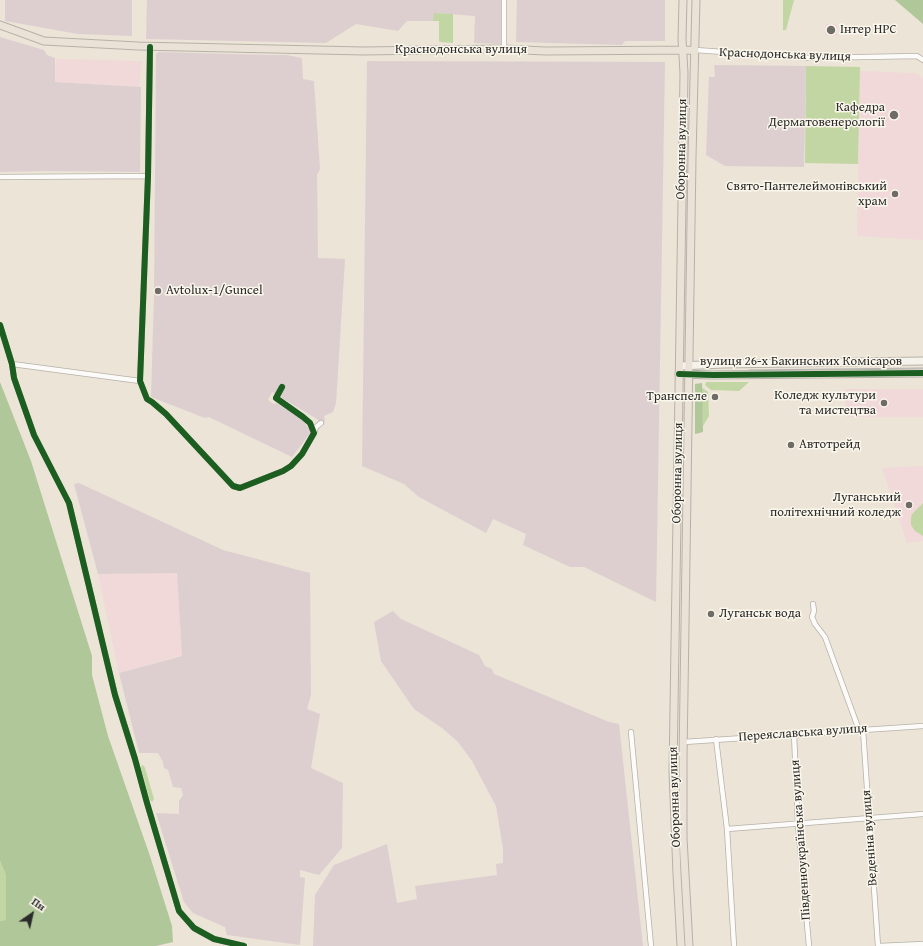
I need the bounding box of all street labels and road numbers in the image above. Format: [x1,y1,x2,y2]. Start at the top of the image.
street label: Краснодонська вулиця [395,42,527,58]
street label: Краснодонська вулиця [719,45,851,65]
street label: Оборонна вулиця [673,98,691,200]
street label: вулиця 26-х Бакинських Комісаров [700,354,902,370]
street label: Оборонна вулиця [669,422,687,524]
street label: Переяславська вулиця [738,721,868,745]
street label: Оборонна вулиця [665,746,685,848]
street label: Південноукраїнська вулиця [788,759,814,921]
street label: Веденіна вулиця [859,789,881,887]

